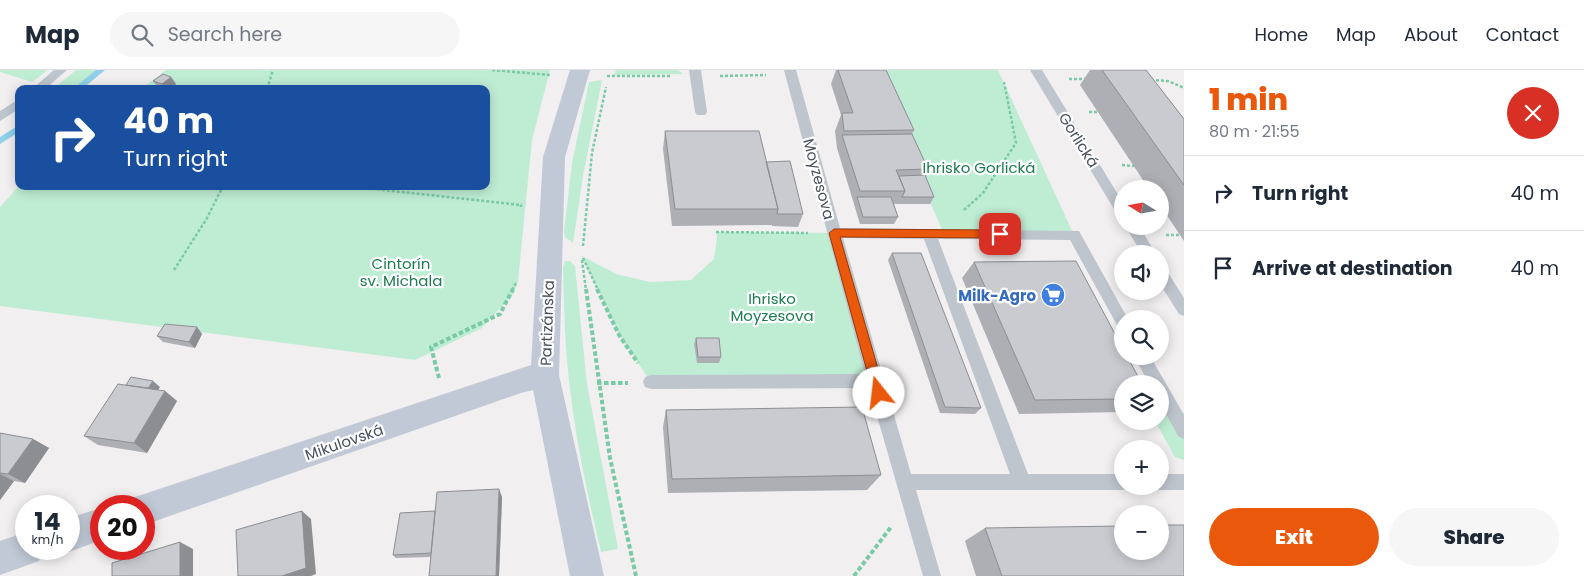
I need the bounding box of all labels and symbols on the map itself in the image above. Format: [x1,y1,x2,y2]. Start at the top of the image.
street label: Gorlická [1054,108,1104,172]
street label: Moyzesova [798,136,840,222]
park label: Ihrisko Gorlická [923,157,1035,178]
north arrow [1114,180,1169,235]
pin [979,213,1021,255]
park label: Cintorín sv. Michala [360,253,442,291]
street label: Partizánska [535,280,559,366]
supermarket icon: Milk-Agro [1040,282,1066,308]
place label: Milk-Agro [958,285,1036,306]
park label: Ihrisko Moyzesova [730,288,814,326]
position arrow [852,366,904,418]
street label: Mikulovská [302,419,386,465]
speed limit sign: 20 [90,495,155,560]

